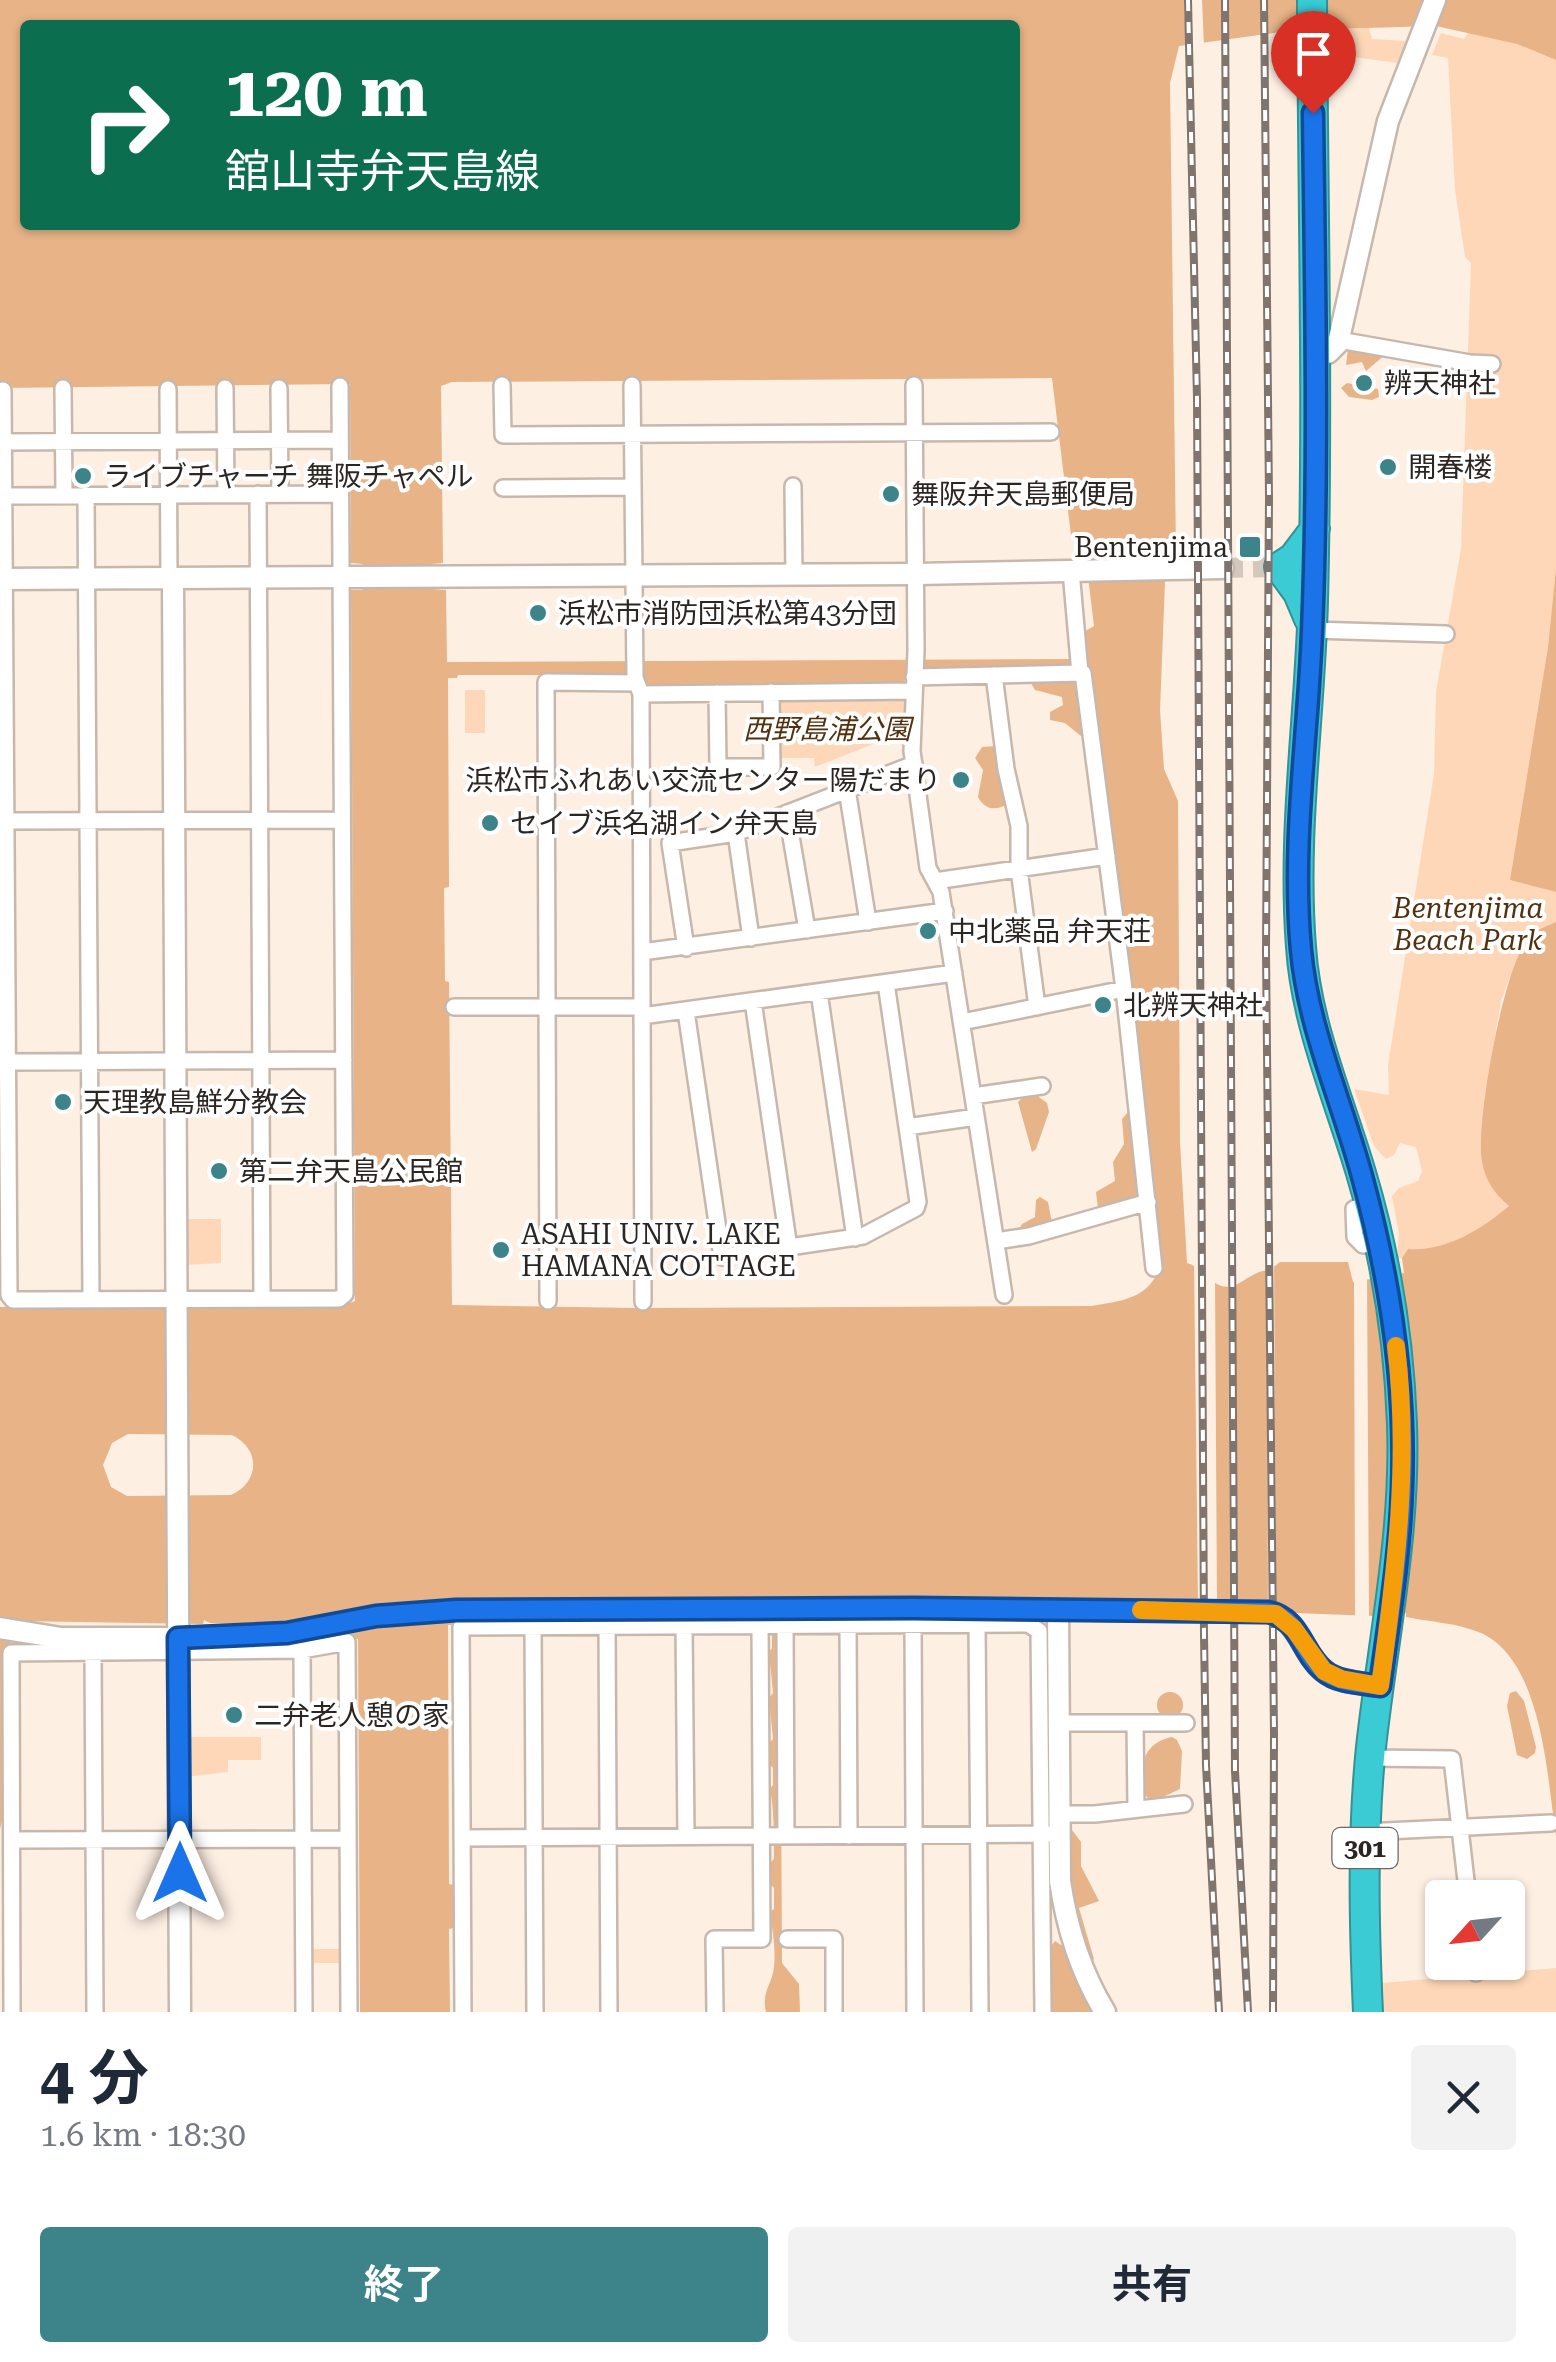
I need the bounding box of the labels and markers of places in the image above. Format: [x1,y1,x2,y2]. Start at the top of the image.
pin [1271,11,1356,114]
place label: 辨天神社 [1384,367,1496,400]
marker: 辨天神社 [1353,372,1375,394]
place label: 開春楼 [1408,451,1492,484]
marker: 開春楼 [1377,456,1399,478]
place label: ライブチャーチ 舞阪チャペル [103,460,474,493]
marker: ライブチャーチ 舞阪チャペル [72,465,94,487]
place label: 舞阪弁天島郵便局 [911,478,1135,511]
marker: 舞阪弁天島郵便局 [880,483,902,505]
place label: Bentenjima [1074,531,1228,564]
marker: Bentenjima [1237,534,1263,560]
place label: 浜松市消防団浜松第43分団 [558,597,897,630]
marker: 浜松市消防団浜松第43分団 [527,602,549,624]
place label: 浜松市ふれあい交流センター陽だまり [466,764,941,797]
marker: 浜松市ふれあい交流センター陽だまり [950,769,972,791]
place label: セイブ浜名湖イン弁天島 [510,807,818,840]
marker: セイブ浜名湖イン弁天島 [479,812,501,834]
place label: 中北薬品 弁天荘 [948,915,1151,948]
marker: 中北薬品 弁天荘 [917,920,939,942]
place label: 北辨天神社 [1123,989,1263,1022]
marker: 北辨天神社 [1092,994,1114,1016]
place label: 天理教島鮮分教会 [83,1086,307,1119]
marker: 天理教島鮮分教会 [52,1091,74,1113]
place label: 第二弁天島公民館 [239,1155,463,1188]
marker: 第二弁天島公民館 [208,1160,230,1182]
place label: ASAHI UNIV. LAKE HAMANA COTTAGE [521,1218,796,1283]
marker: ASAHI UNIV. LAKE HAMANA COTTAGE [490,1239,512,1261]
place label: 二弁老人憩の家 [254,1699,450,1732]
marker: 二弁老人憩の家 [223,1704,245,1726]

